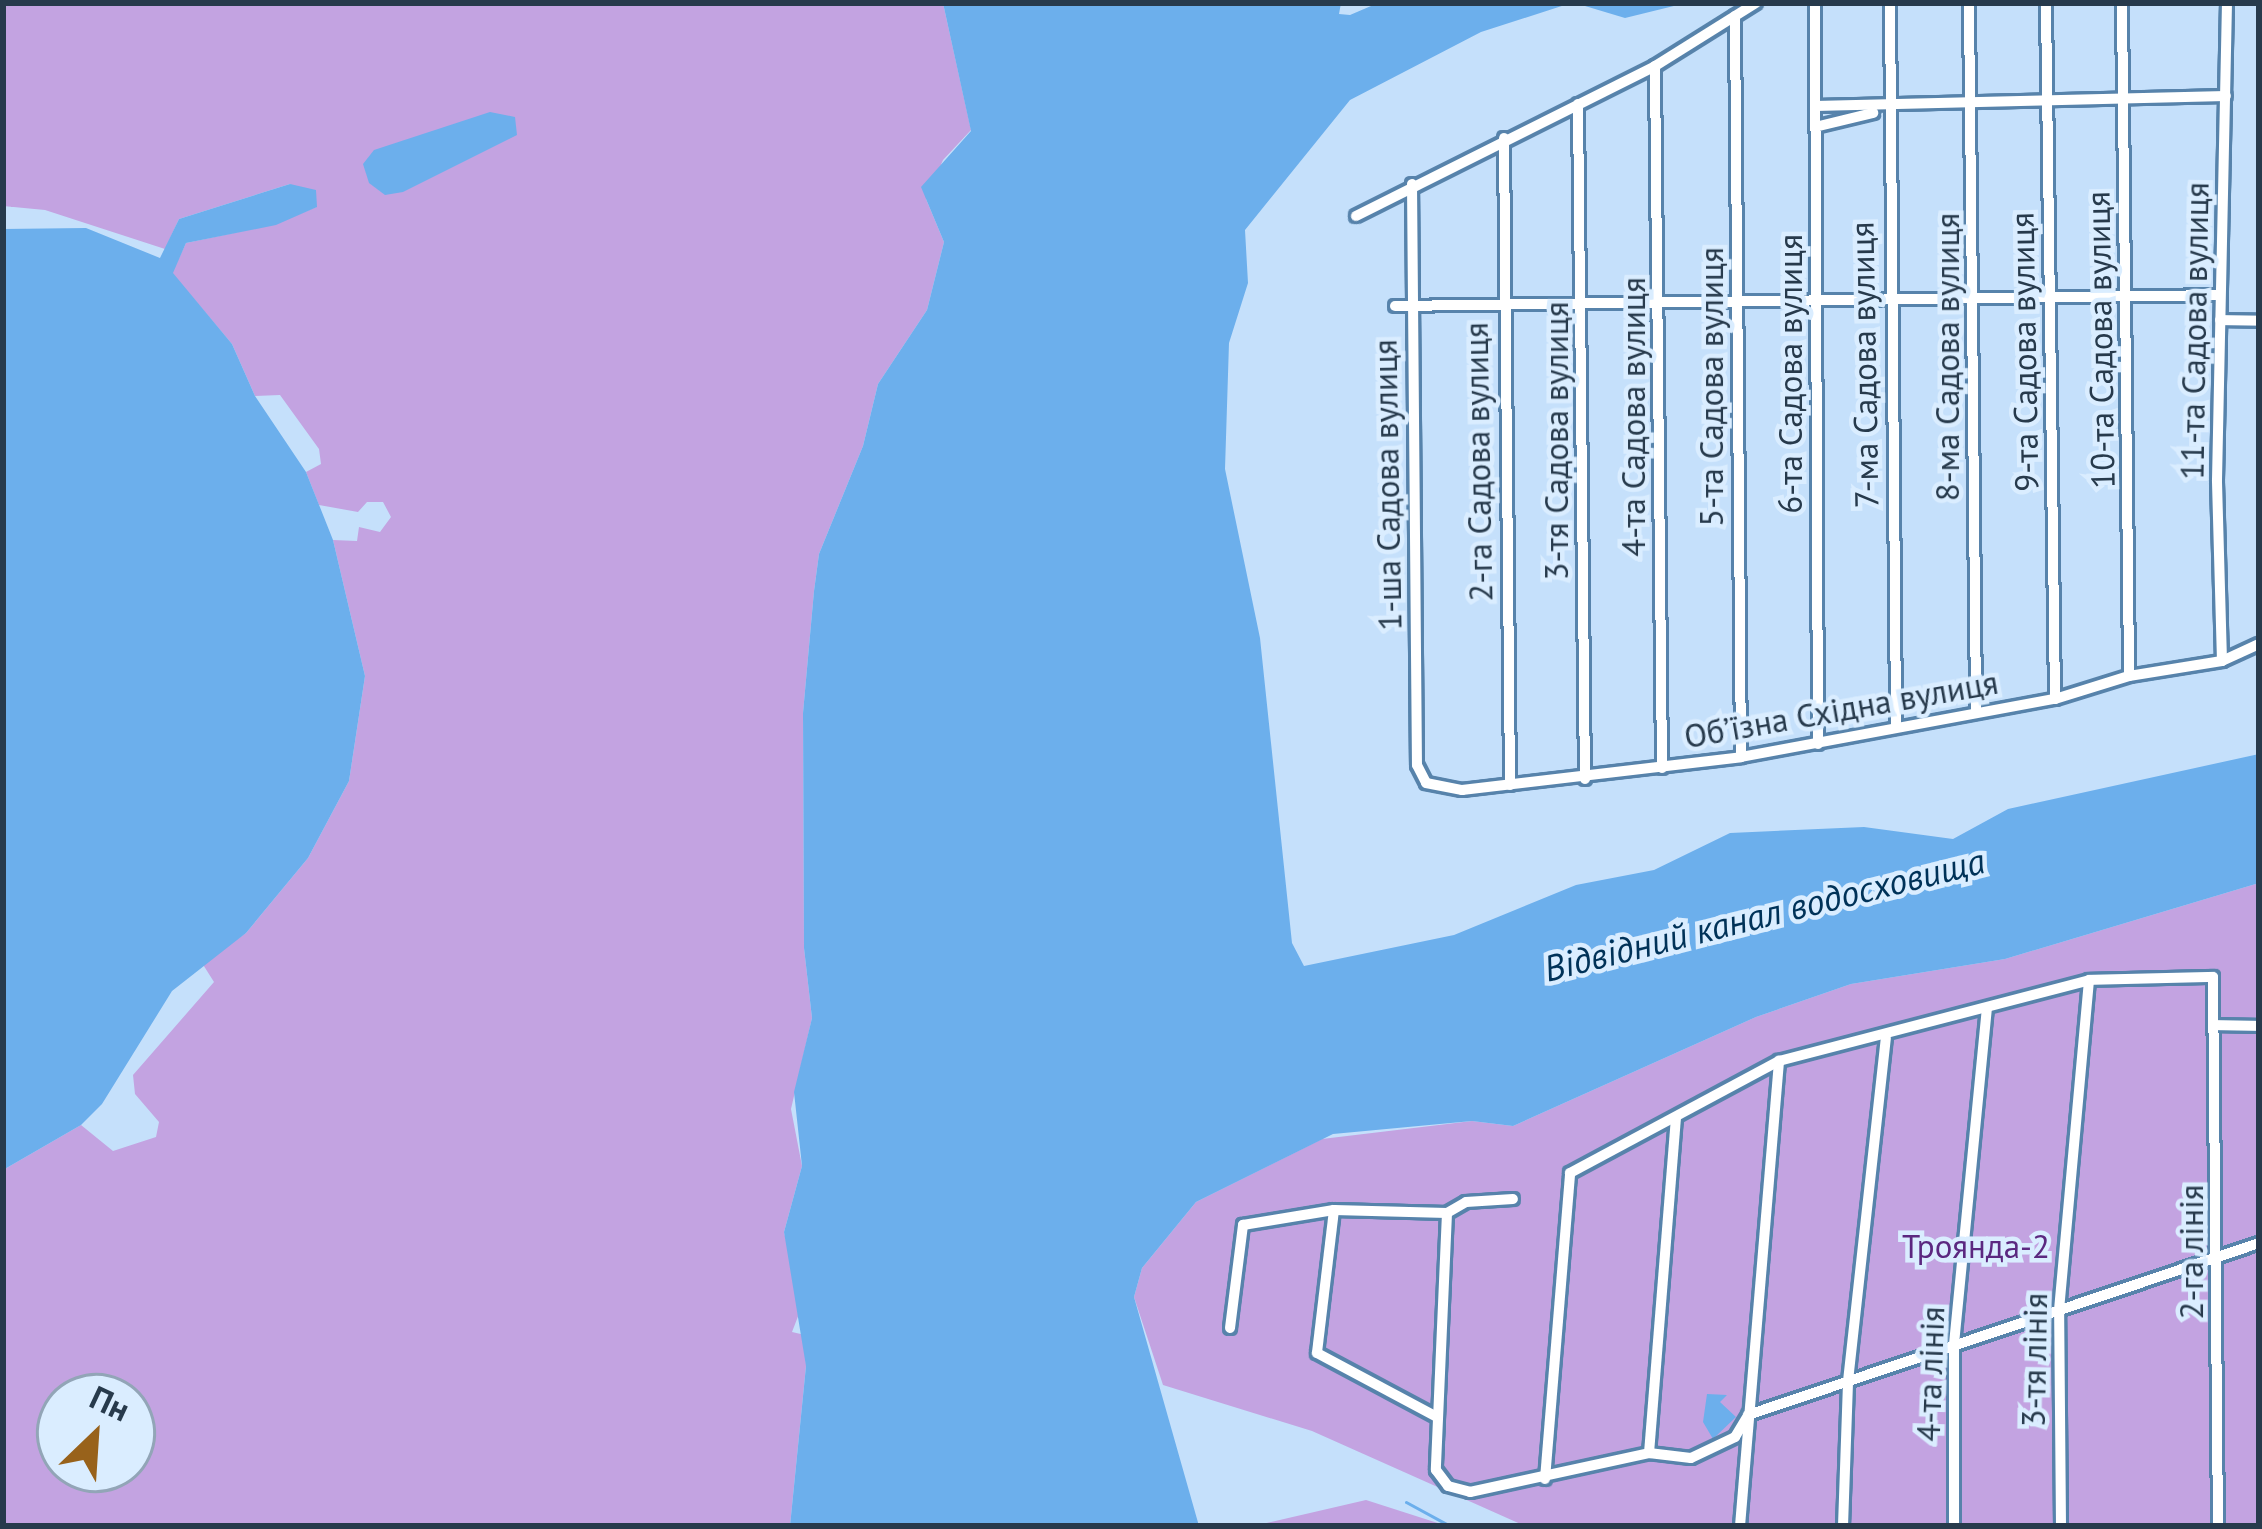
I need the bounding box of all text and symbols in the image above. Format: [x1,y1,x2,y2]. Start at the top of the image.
street label: 11-та Садова вулиця [2172,182,2216,480]
street label: 10-та Садова вулиця [2078,191,2122,489]
street label: 9-та Садова вулиця [2002,212,2046,492]
street label: 8-ма Садова вулиця [1927,213,1967,501]
street label: 7-ма Садова вулиця [1842,221,1886,509]
street label: 6-та Садова вулиця [1770,234,1810,514]
street label: 5-та Садова вулиця [1691,247,1731,527]
street label: 4-та Садова вулиця [1613,277,1653,557]
street label: 3-тя Садова вулиця [1536,302,1576,580]
street label: 2-га Садова вулиця [1456,322,1500,602]
street label: 1-ша Садова вулиця [1365,339,1409,631]
street label: Обʼїзна Східна вулиця [1681,662,2001,756]
water label: Відвідний канал водосховища [1539,838,1989,990]
street label: 2-га лінія [2171,1184,2211,1320]
park label: Троянда-2 [1902,1226,2050,1266]
street label: 3-тя лінія [2013,1292,2055,1428]
street label: 4-та лінія [1908,1306,1952,1442]
north arrow [36,1373,156,1493]
text: Пн [83,1375,137,1430]

